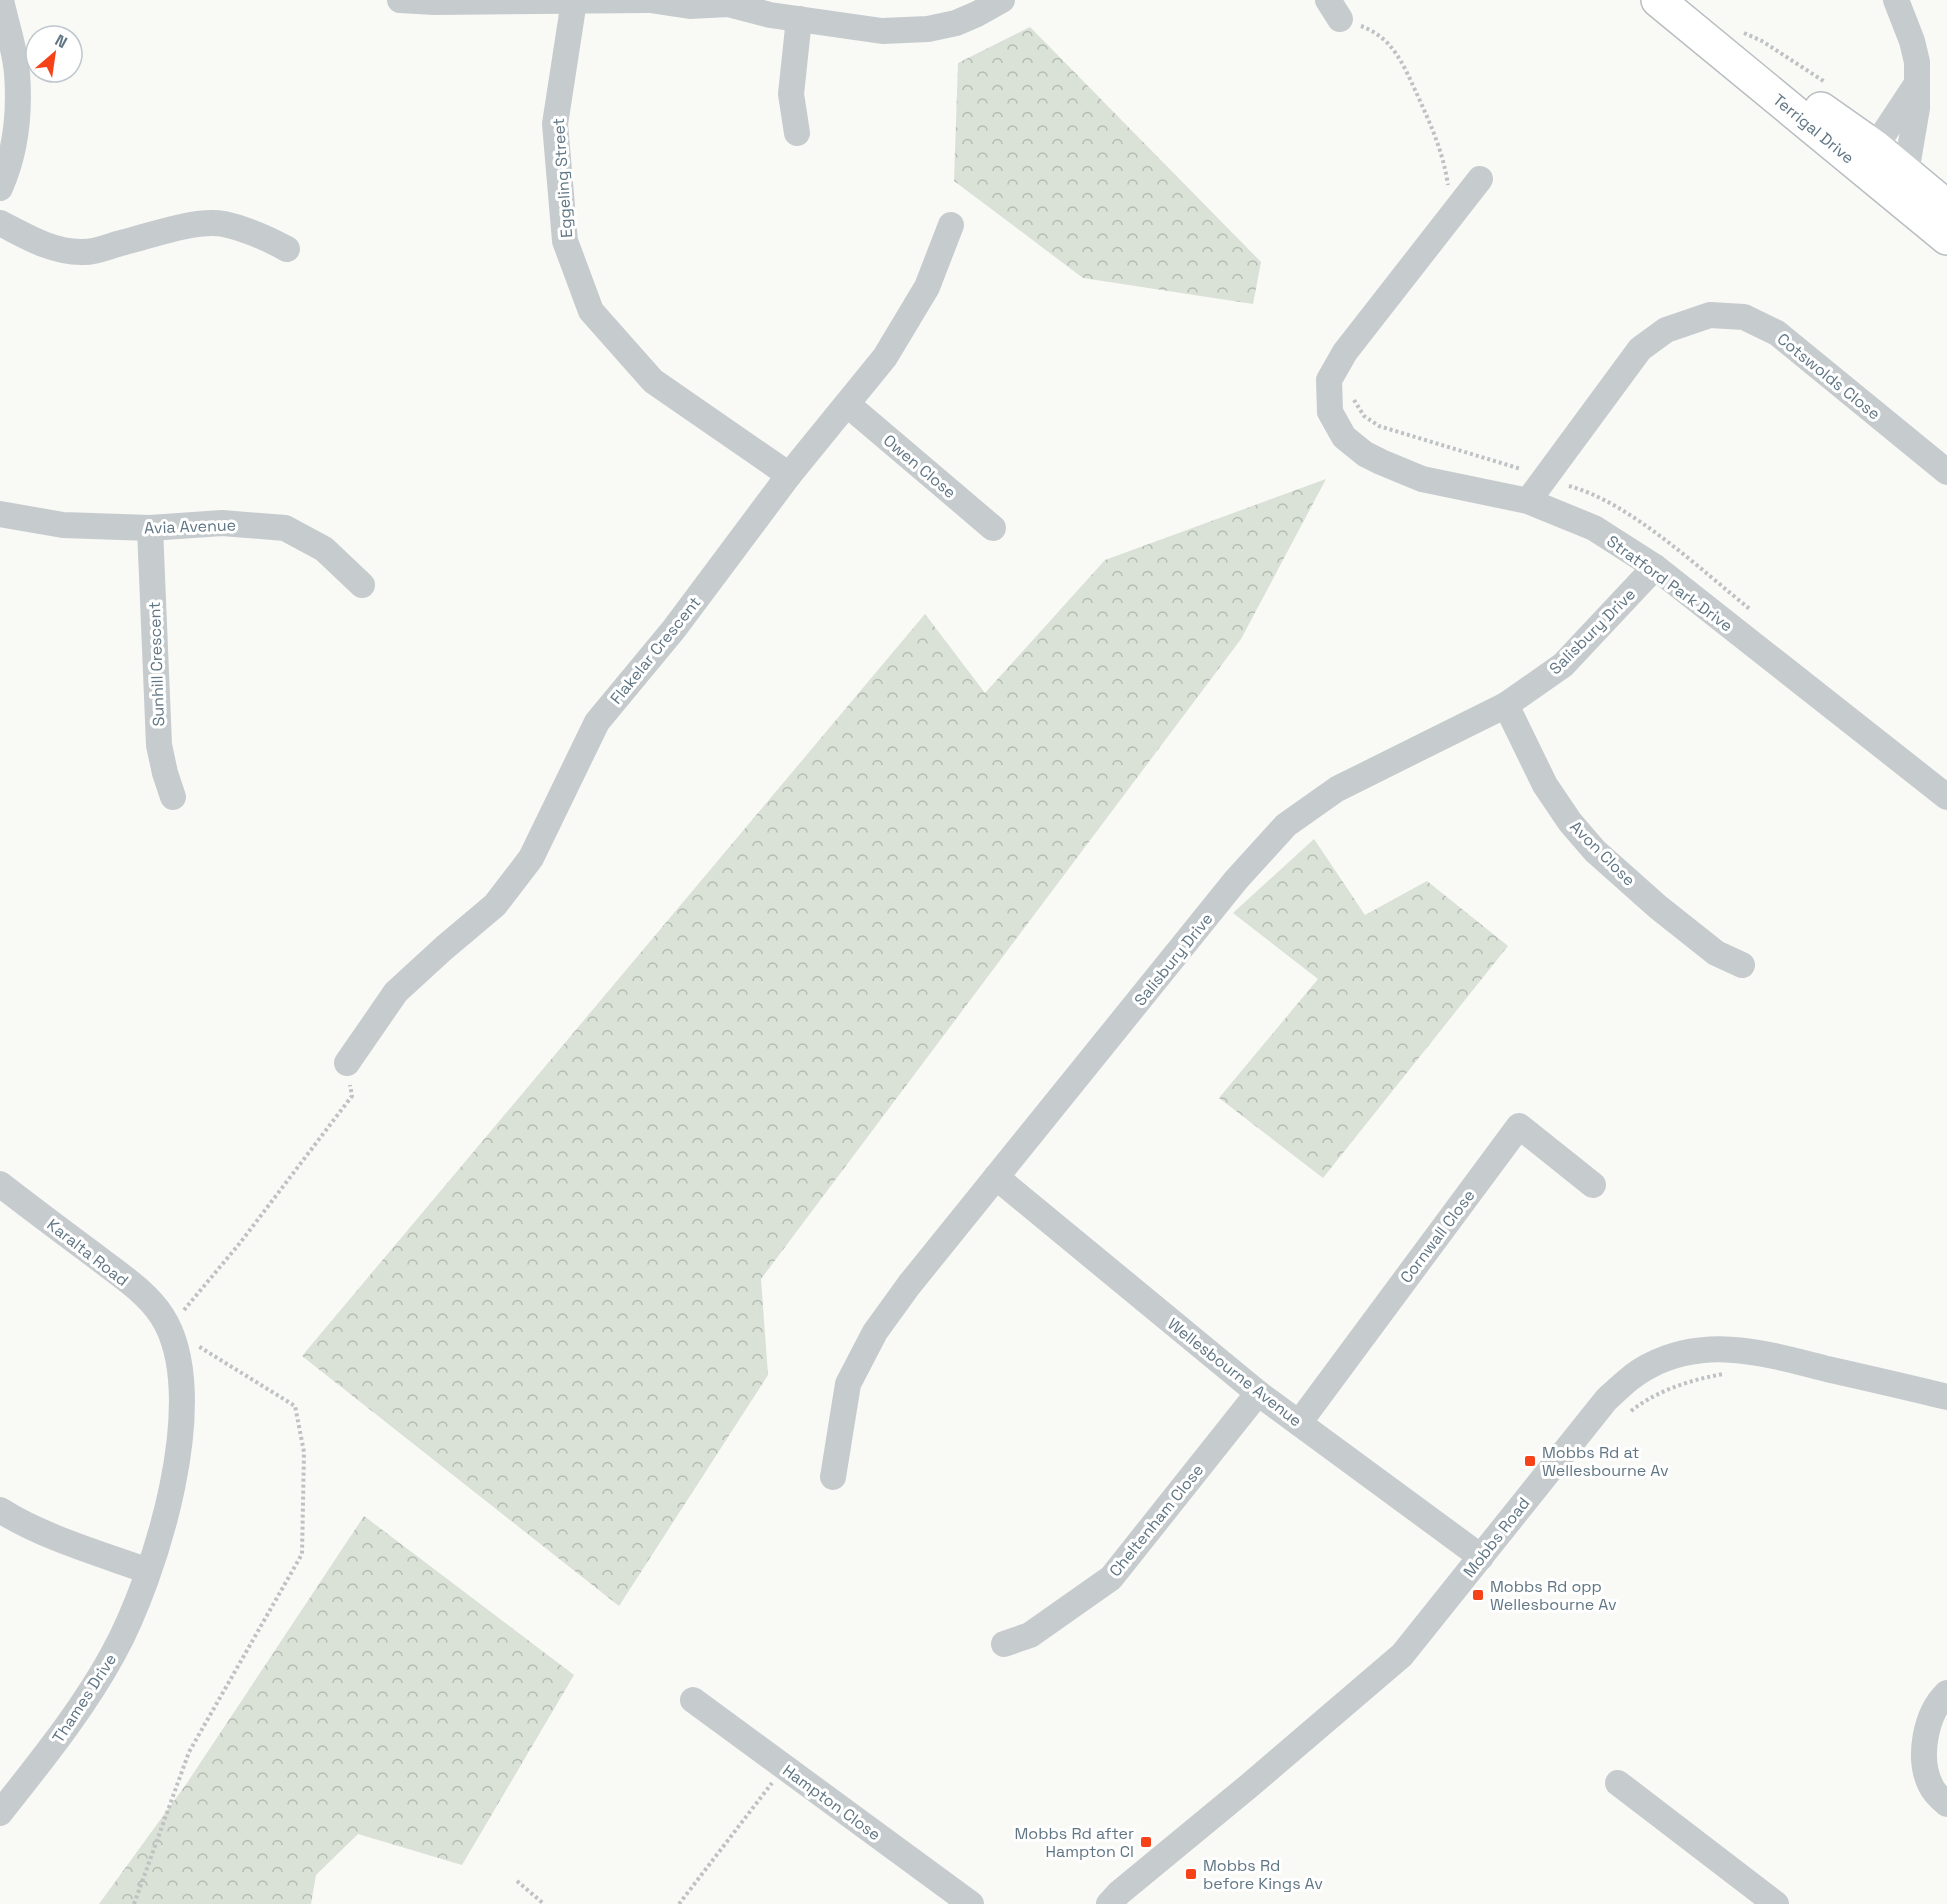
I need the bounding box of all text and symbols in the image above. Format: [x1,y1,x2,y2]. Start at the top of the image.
north arrow [24,24,84,84]
text: N [51,30,71,53]
street label: Terrigal Drive [1769,89,1859,168]
street label: Eggeling Street [548,117,577,239]
street label: Cotswolds Close [1773,328,1885,424]
street label: Owen Close [879,430,960,503]
street label: Avia Avenue [144,514,236,539]
street label: Stratford Park Drive [1602,531,1737,636]
street label: Salisbury Drive [1545,584,1640,679]
street label: Flakelar Crescent [606,592,705,708]
street label: Sunhill Crescent [144,601,169,727]
street label: Avon Close [1566,816,1640,890]
street label: Salisbury Drive [1129,909,1217,1010]
street label: Cornwall Close [1395,1185,1479,1287]
street label: Karalta Road [43,1214,133,1291]
street label: Wellesbourne Avenue [1163,1313,1306,1431]
place label: Mobbs Rd at Wellesbourne Av [1542,1442,1669,1481]
marker: Mobbs Rd at Wellesbourne Av [1523,1454,1537,1468]
street label: Cheltenham Close [1105,1460,1208,1581]
street label: Mobbs Road [1459,1493,1534,1582]
place label: Mobbs Rd opp Wellesbourne Av [1490,1576,1617,1615]
marker: Mobbs Rd opp Wellesbourne Av [1471,1588,1485,1602]
street label: Thames Drive [48,1650,121,1747]
street label: Hampton Close [778,1760,885,1845]
place label: Mobbs Rd after Hampton Cl [1015,1823,1134,1862]
marker: Mobbs Rd after Hampton Cl [1139,1835,1153,1849]
place label: Mobbs Rd before Kings Av [1203,1855,1323,1894]
marker: Mobbs Rd before Kings Av [1184,1867,1198,1881]

